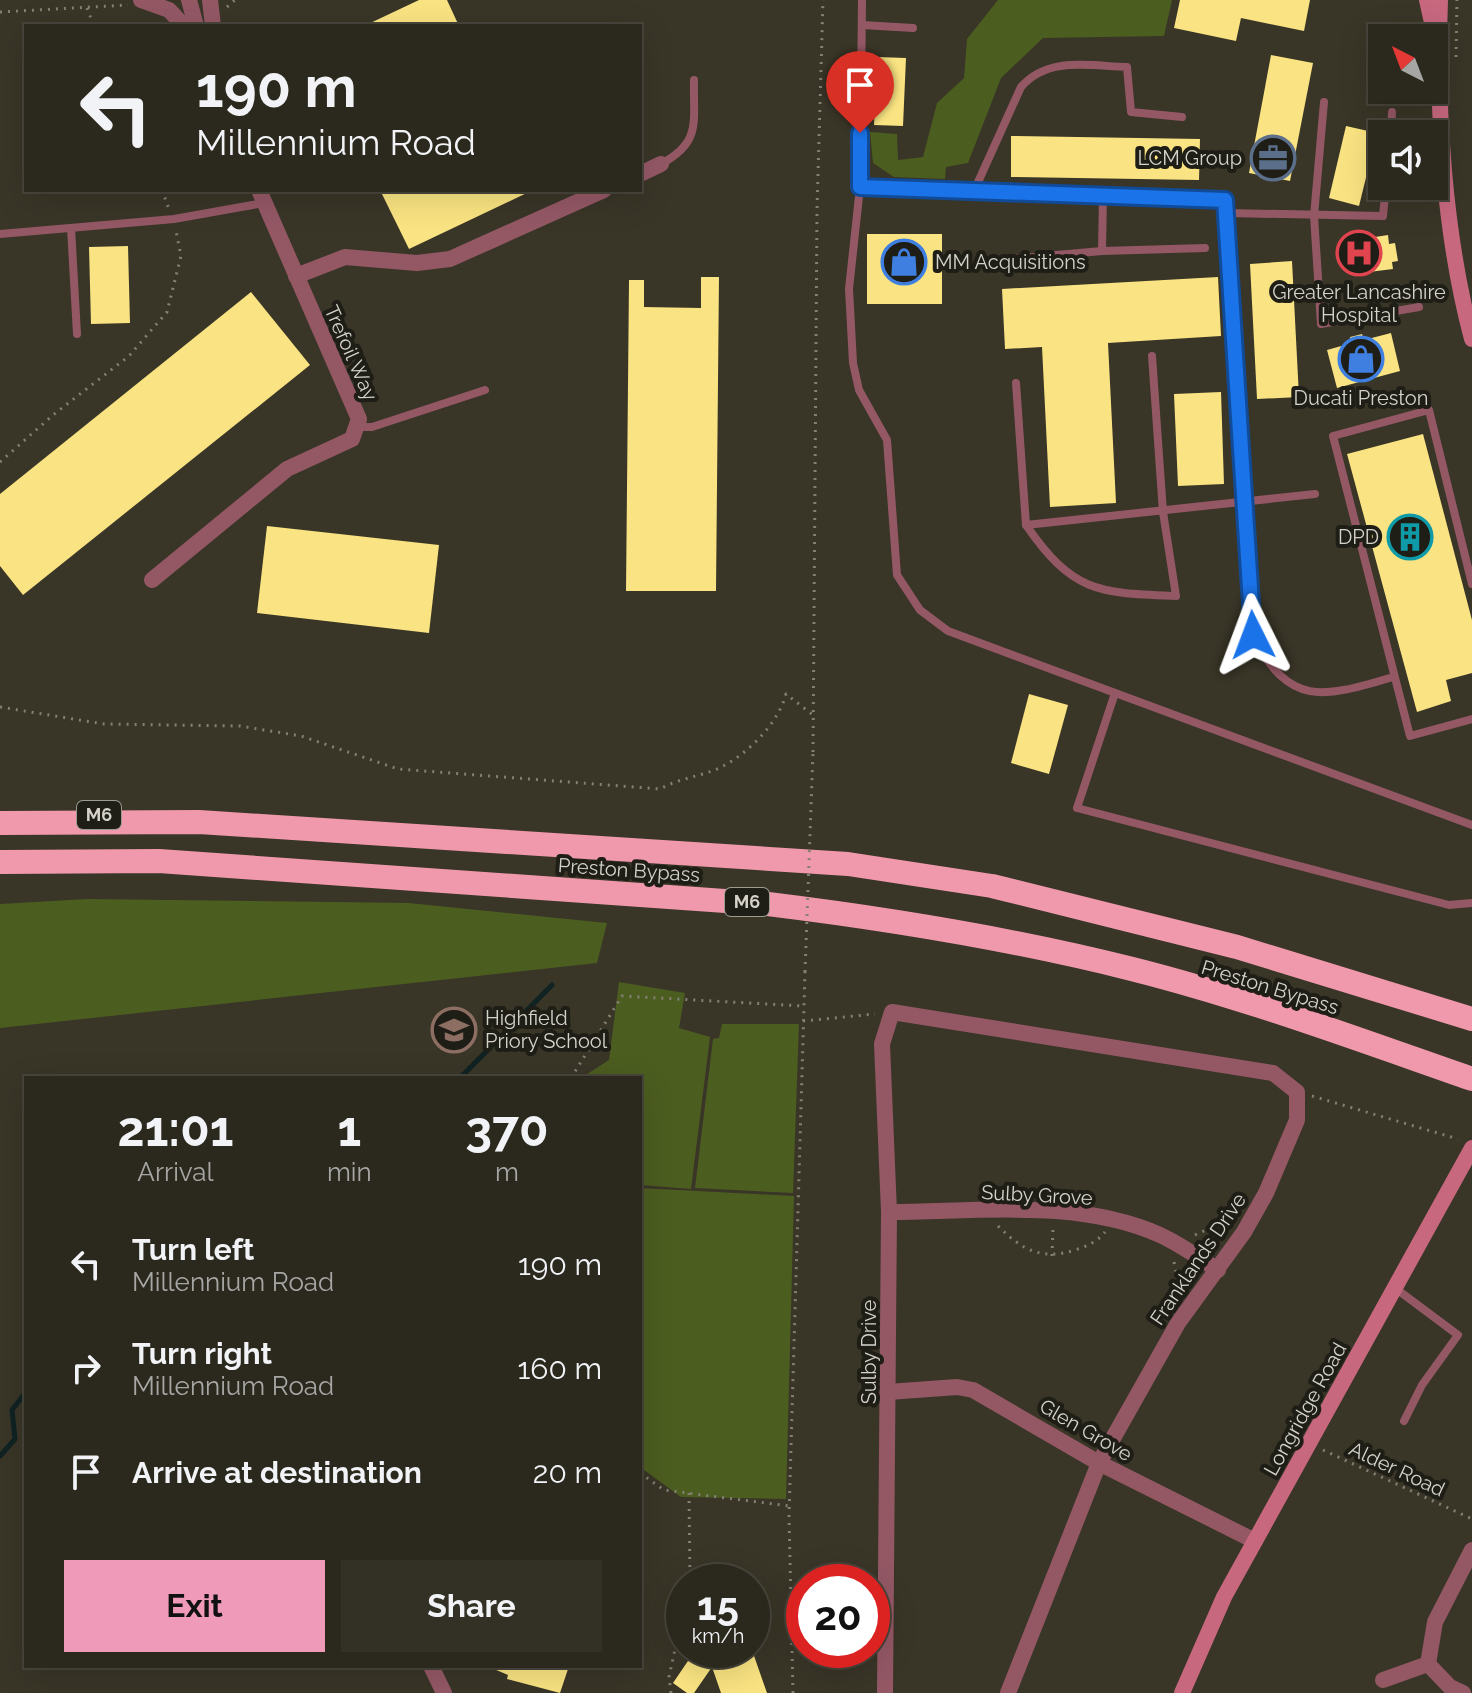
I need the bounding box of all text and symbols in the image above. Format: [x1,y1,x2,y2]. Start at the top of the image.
north arrow [1368,24,1448,104]
map controls [1368,24,1448,200]
pin [826,51,894,133]
text: 190 m [196,54,357,120]
icon: left [64,56,168,160]
icon: arrive [838,63,882,107]
button: sound [1368,120,1448,200]
text: Millennium Road [196,121,476,163]
office icon: LCM Group [1249,134,1297,182]
place label: LCM Group [1137,146,1242,170]
hospital icon: Greater Lancashire Hospital [1335,229,1383,277]
shop icon: MM Acquisitions [880,238,928,286]
place label: MM Acquisitions [935,250,1086,274]
place label: Greater Lancashire Hospital [1272,280,1446,327]
street label: Trefoil Way [319,302,383,405]
shop icon: Ducati Preston [1337,335,1385,383]
place label: Ducati Preston [1294,386,1428,410]
building icon: DPD [1386,513,1434,561]
place label: DPD [1338,525,1379,549]
position arrow [1211,593,1295,677]
road number: M6 [77,801,121,829]
street label: Preston Bypass [557,853,701,887]
road number: M6 [725,888,769,916]
street label: Preston Bypass [1198,955,1342,1019]
school or university icon: Highfield Priory School [430,1006,478,1054]
place label: Highfield Priory School [485,1006,608,1053]
text: 21:01 [118,1101,233,1157]
text: 1 [337,1101,361,1157]
text: 370 [465,1101,548,1157]
text: Arrival [137,1157,214,1187]
text: min [327,1157,372,1187]
text: m [495,1157,519,1187]
street label: Sulby Grove [981,1180,1094,1210]
street label: Franklands Drive [1145,1188,1251,1330]
text: Turn left [132,1232,254,1267]
icon: left [64,1242,108,1286]
text: 190 m [518,1247,602,1282]
text: Millennium Road [132,1267,334,1297]
street label: Sulby Drive [857,1299,881,1404]
text: Turn right [132,1336,272,1371]
street label: Longridge Road [1259,1338,1351,1480]
icon: right [64,1346,108,1390]
text: 160 m [517,1351,602,1386]
text: Millennium Road [132,1371,334,1401]
street label: Glen Grove [1035,1394,1137,1466]
street label: Alder Road [1345,1436,1449,1502]
icon: arrive [64,1450,108,1494]
text: Arrive at destination [132,1455,422,1490]
text: 20 m [533,1455,602,1490]
button: Exit [64,1560,325,1652]
button: Share [341,1560,602,1652]
speed limit sign: 20 [786,1564,890,1668]
text: 15 [697,1582,739,1629]
text: km/h [692,1624,744,1648]

